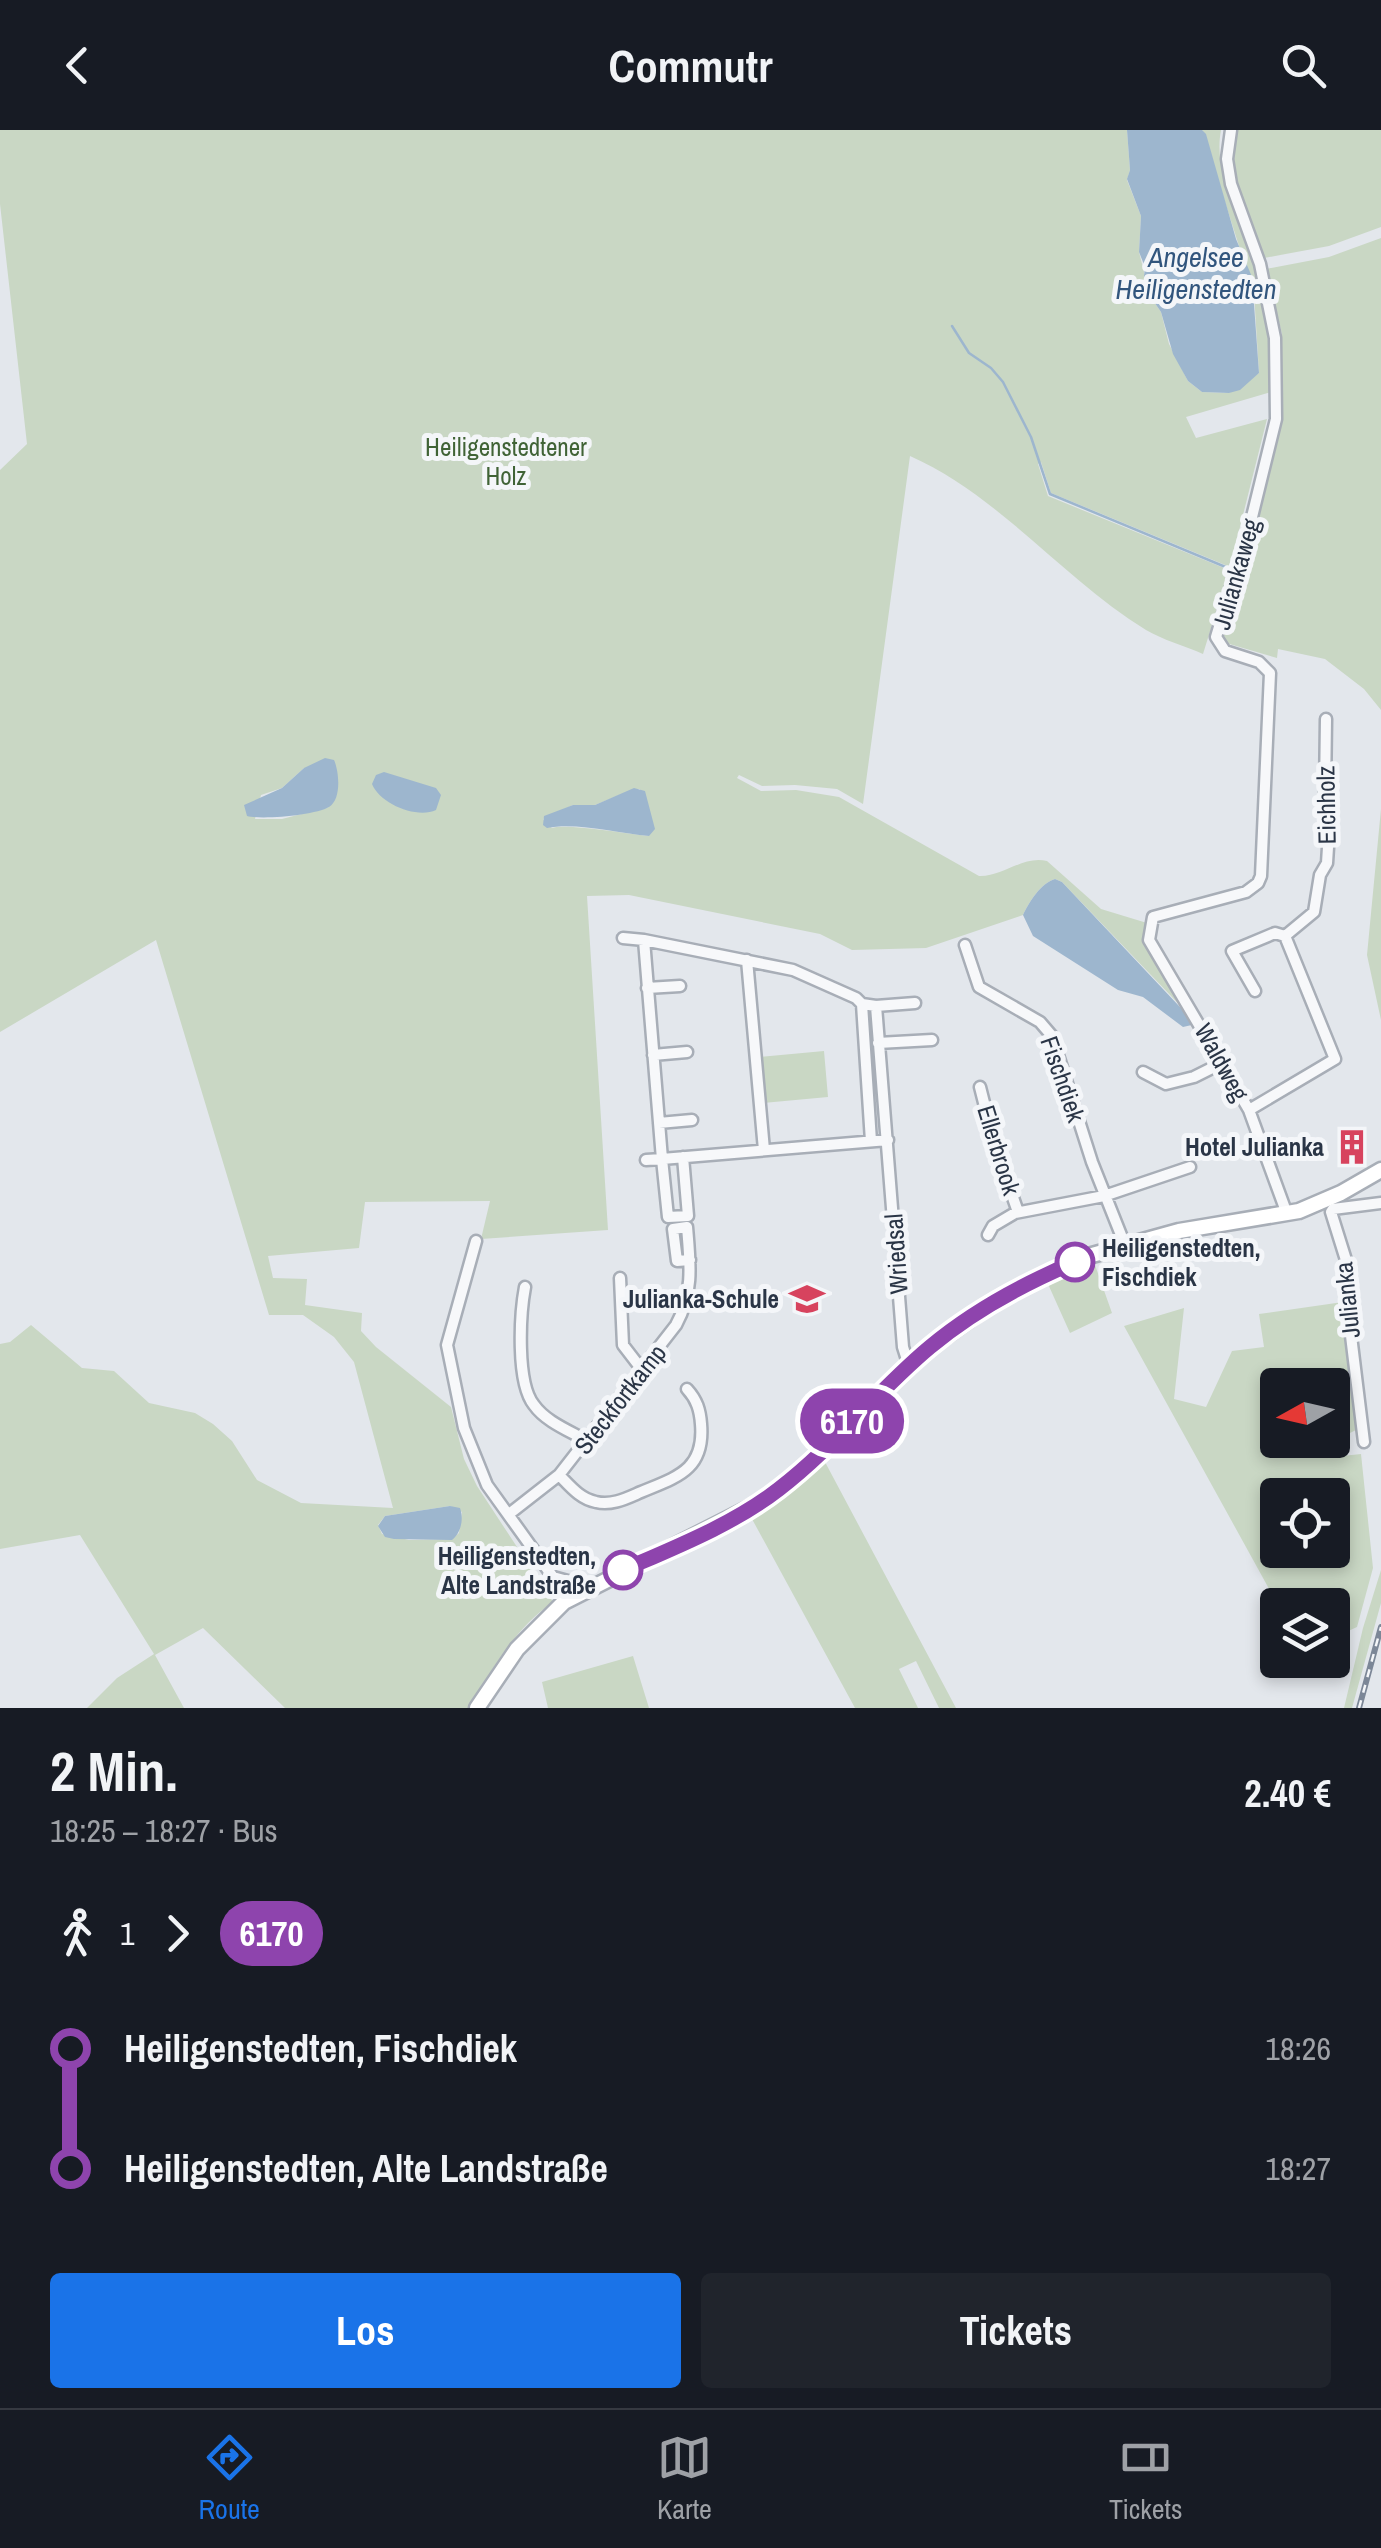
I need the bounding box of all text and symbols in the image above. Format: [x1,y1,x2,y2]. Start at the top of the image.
text: Commutr [609,35,772,96]
icon: back [50,38,105,93]
icon: search [1276,38,1331,93]
water label: Angelsee Heiligenstedten [1116,238,1276,308]
park label: Heiligenstedtener Holz [425,430,587,493]
street label: Juliankaweg [1204,514,1268,633]
street label: Eichholz [1308,765,1344,845]
street label: Waldweg [1187,1017,1257,1107]
street label: Fischdiek [1032,1031,1094,1127]
street label: Ellerbrook [969,1101,1029,1200]
building icon: Hotel Julianka [1333,1128,1371,1166]
place label: Hotel Julianka [1185,1130,1325,1164]
street label: Wriedsal [876,1213,916,1295]
place label: Heiligenstedten, Fischdiek [1102,1231,1260,1294]
marker: Heiligenstedten, Fischdiek [1056,1243,1094,1281]
street label: Julianka [1326,1260,1368,1340]
school or university icon: Julianka-Schule [788,1280,826,1318]
place label: Julianka-Schule [623,1282,779,1316]
street label: Steckfortkamp [566,1337,674,1461]
north arrow [1260,1368,1350,1458]
map controls [1260,1368,1350,1678]
line badge: 6170 [782,1388,922,1454]
text: 6170 [820,1398,884,1445]
button: locate [1260,1478,1350,1568]
place label: Heiligenstedten, Alte Landstraße [438,1539,596,1602]
marker: Heiligenstedten, Alte Landstraße [604,1551,642,1589]
button: layers [1260,1588,1350,1678]
text: 2 Min. [50,1734,178,1808]
text: 2.40 € [1244,1768,1331,1819]
text: 18:25 – 18:27 · Bus [50,1809,278,1852]
icon: walk [50,1906,105,1961]
icon: forward [150,1906,205,1961]
text: 6170 [240,1910,303,1957]
text: 1 [120,1912,135,1955]
text: Heiligenstedten, Fischdiek [124,2023,517,2074]
text: 18:26 [1265,2027,1331,2070]
text: Heiligenstedten, Alte Landstraße [124,2143,608,2194]
text: 18:27 [1265,2147,1331,2190]
button: Los [50,2273,681,2388]
button: Tickets [701,2273,1331,2388]
tab: Route [199,2430,260,2528]
tab: Karte [657,2430,712,2528]
tab: Tickets [1109,2430,1182,2528]

